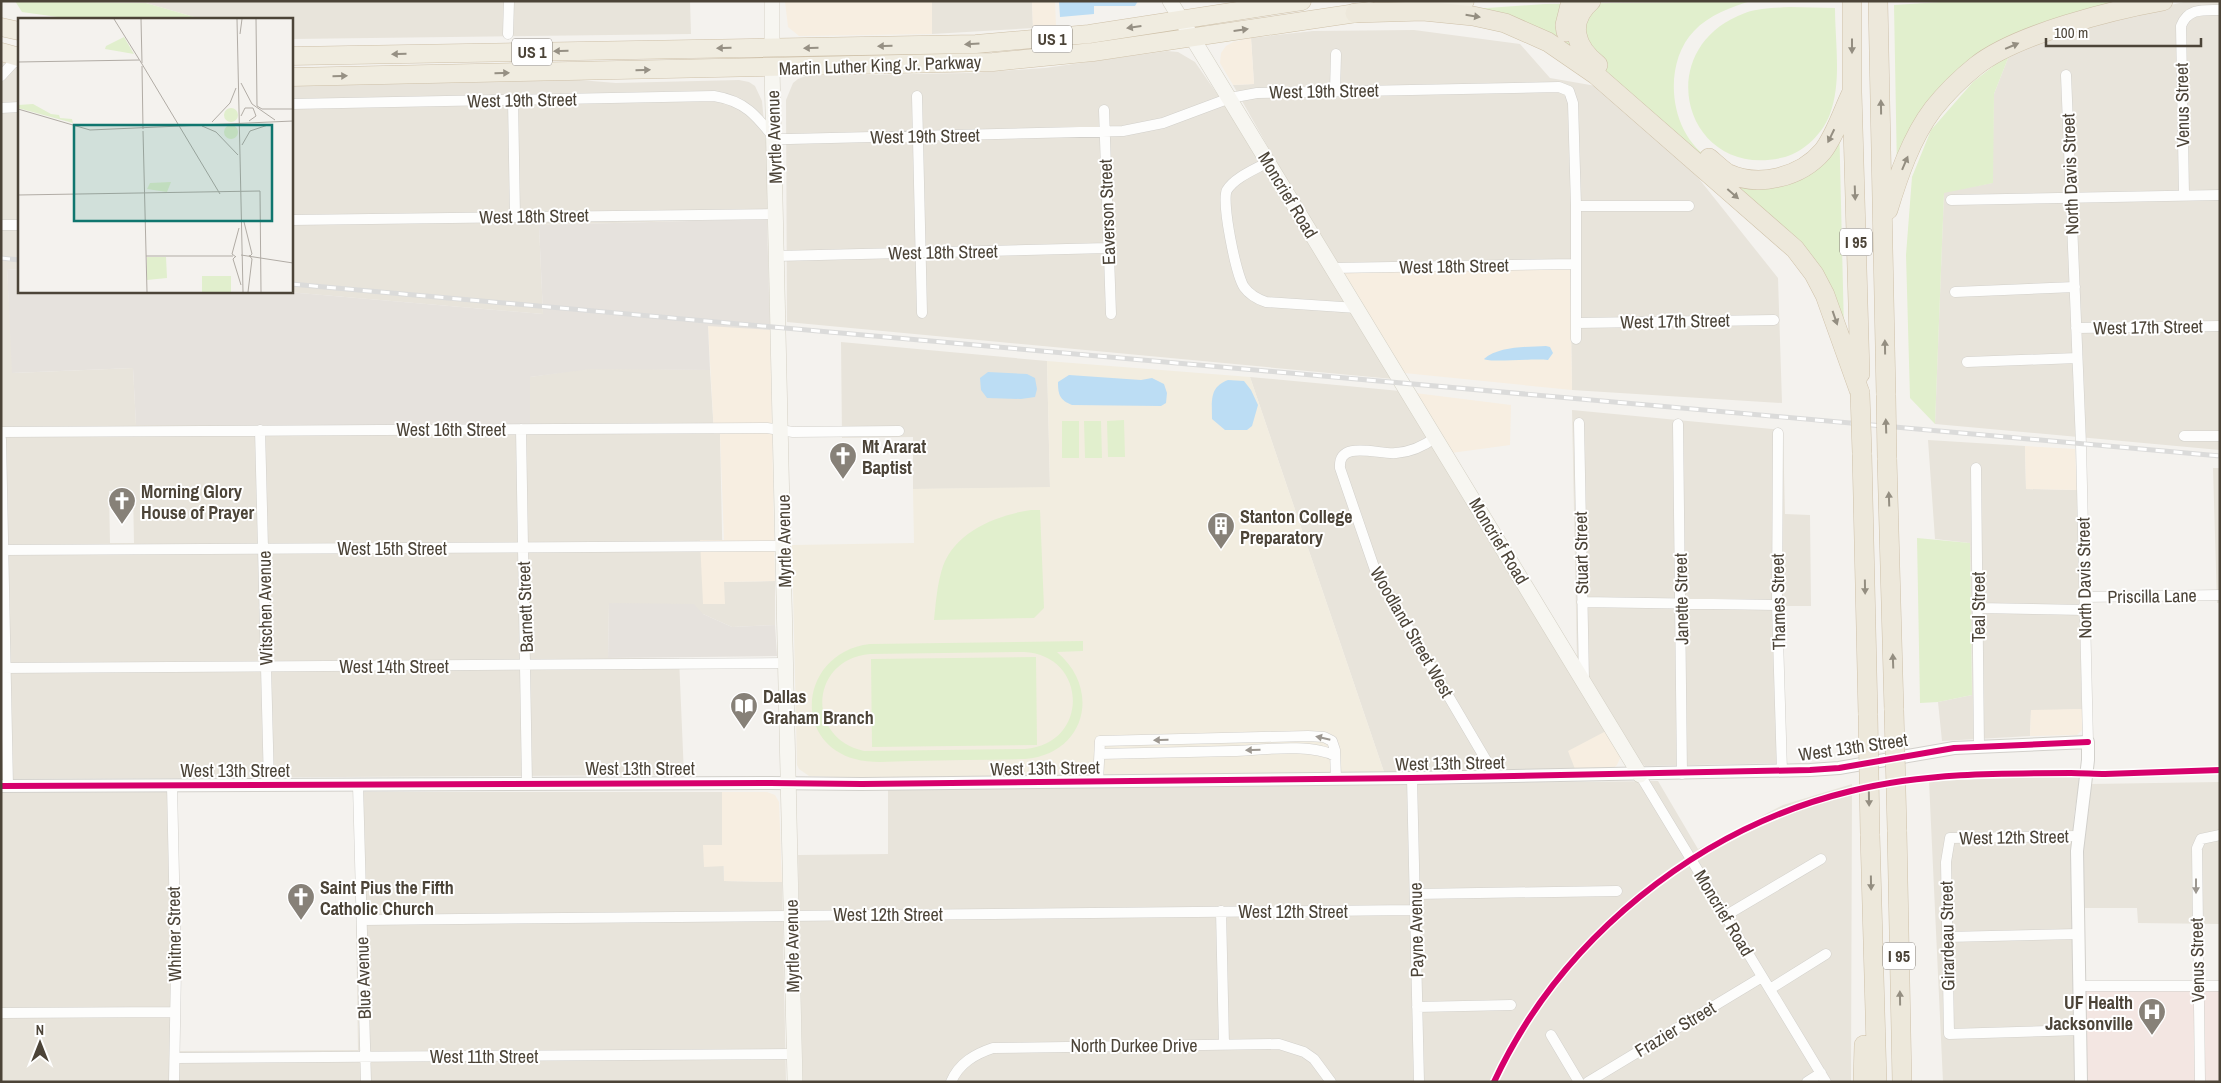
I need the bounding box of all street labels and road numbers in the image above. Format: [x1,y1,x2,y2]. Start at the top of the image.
road number: US 1 [1032,26,1072,52]
road number: US 1 [512,38,552,66]
street label: Martin Luther King Jr. Parkway [778,49,982,81]
street label: Venus Street [2169,63,2195,147]
street label: West 19th Street [1269,78,1379,104]
street label: West 19th Street [467,87,577,113]
street label: Myrtle Avenue [760,90,788,184]
street label: North Davis Street [2055,113,2085,235]
street label: West 19th Street [870,123,980,149]
street label: Moncrief Road [1252,147,1324,243]
street label: Eaverson Street [1093,159,1121,265]
street label: West 18th Street [479,203,589,229]
road number: I 95 [1840,228,1872,256]
street label: West 18th Street [888,239,998,265]
street label: West 18th Street [1399,253,1509,279]
street label: West 17th Street [1620,308,1730,334]
street label: West 17th Street [2093,314,2203,340]
street label: West 16th Street [396,417,506,442]
street label: Moncrief Road [1463,493,1535,589]
street label: Myrtle Avenue [771,494,797,588]
street label: Stuart Street [1568,511,1594,595]
street label: North Davis Street [2070,517,2098,639]
street label: West 15th Street [337,536,447,561]
street label: Witschen Avenue [252,550,278,666]
street label: Janette Street [1668,553,1694,645]
street label: Thames Street [1765,553,1791,651]
street label: Barnett Street [511,561,539,653]
street label: Woodland Street West [1364,562,1460,702]
street label: Teal Street [1966,572,1991,642]
street label: Priscilla Lane [2107,583,2197,609]
street label: West 14th Street [339,654,449,679]
street label: West 13th Street [1797,727,1909,767]
street label: West 13th Street [1395,750,1505,776]
street label: West 13th Street [990,755,1100,781]
street label: West 13th Street [585,756,695,781]
street label: West 13th Street [180,758,290,783]
street label: West 12th Street [1959,824,2069,850]
street label: Moncrief Road [1688,865,1760,961]
street label: Girardeau Street [1934,881,1960,991]
street label: Payne Avenue [1403,882,1429,978]
street label: Whitner Street [161,886,187,982]
street label: Myrtle Avenue [779,899,805,993]
street label: West 12th Street [1238,899,1348,924]
street label: West 12th Street [833,902,943,927]
street label: Venus Street [2184,918,2210,1002]
street label: Blue Avenue [349,936,377,1020]
road number: I 95 [1883,942,1915,969]
street label: Frazier Street [1630,995,1720,1063]
street label: North Durkee Drive [1070,1033,1198,1058]
street label: West 11th Street [430,1044,538,1069]

